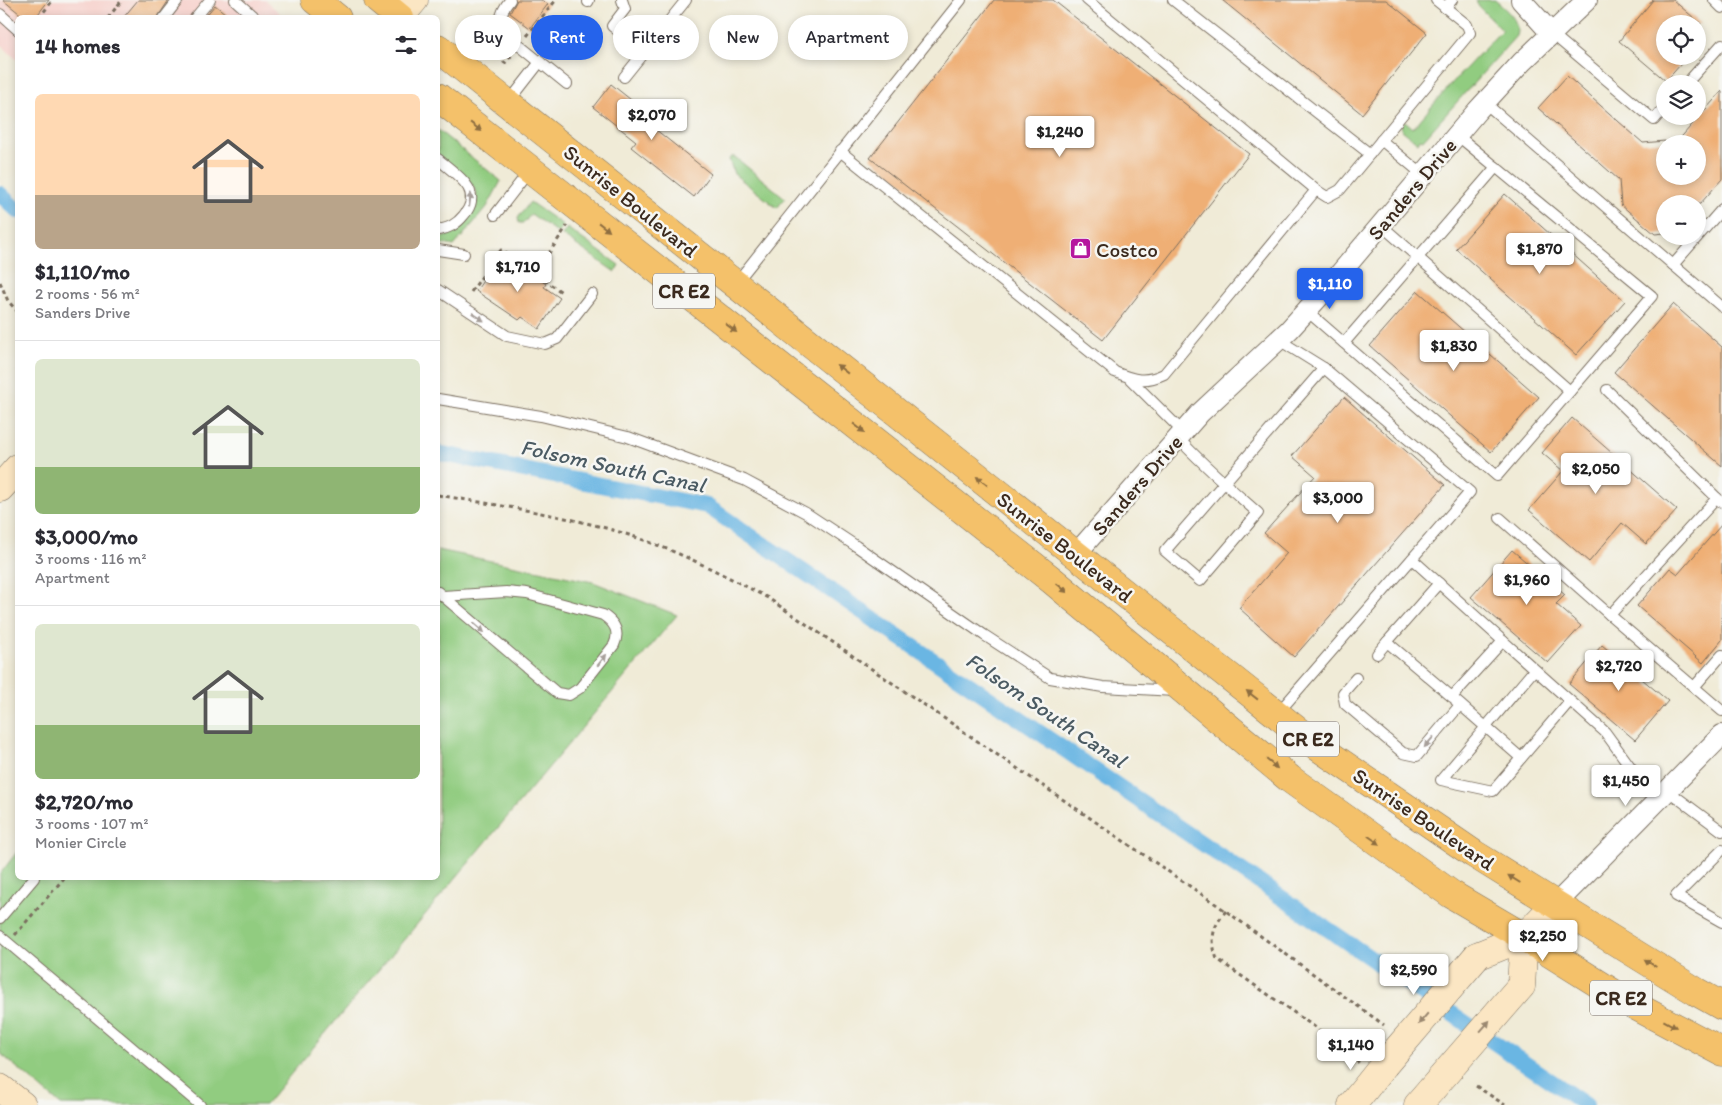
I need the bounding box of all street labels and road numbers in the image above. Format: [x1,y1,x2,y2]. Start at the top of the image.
street label: Sanders Drive [1362,133,1462,245]
street label: Sunrise Boulevard [559,139,703,263]
road number: CR E2 [653,274,715,308]
street label: Sanders Drive [1087,430,1187,540]
street label: Sunrise Boulevard [992,486,1138,608]
road number: CR E2 [1277,722,1339,756]
street label: Sunrise Boulevard [1348,762,1500,876]
road number: CR E2 [1590,980,1652,1016]

